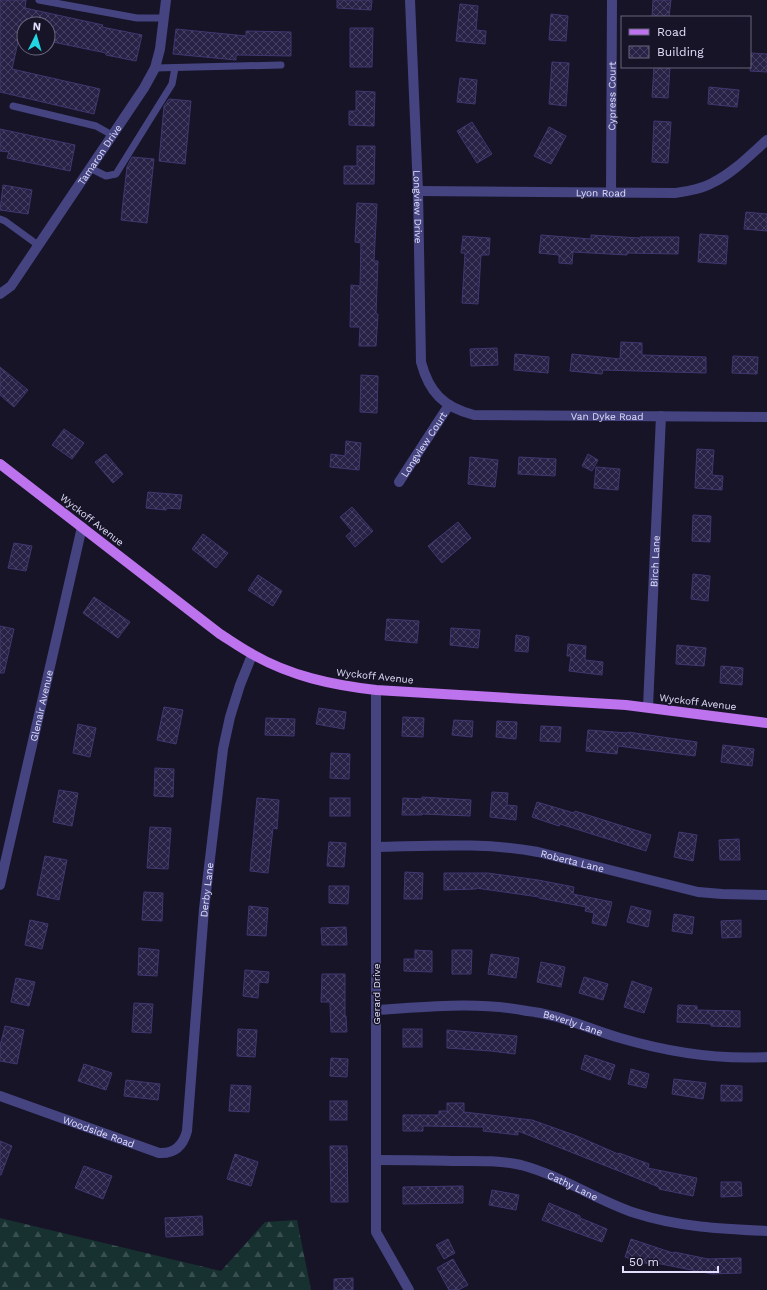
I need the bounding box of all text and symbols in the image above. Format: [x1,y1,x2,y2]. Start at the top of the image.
north arrow [16,16,56,56]
legend [621,16,751,68]
text: N [32,20,41,33]
text: Road [657,25,686,39]
text: Building [657,45,704,59]
street label: Cypress Court [606,61,617,131]
street label: Tamaron Drive [75,122,124,187]
street label: Longview Drive [412,170,424,244]
street label: Lyon Road [576,187,626,198]
street label: Longview Court [398,409,449,479]
street label: Van Dyke Road [571,410,644,422]
street label: Wyckoff Avenue [58,492,126,548]
street label: Birch Lane [648,535,661,587]
street label: Wyckoff Avenue [336,666,414,686]
street label: Glenair Avenue [28,669,55,742]
street label: Wyckoff Avenue [659,692,737,712]
street label: Roberta Lane [540,847,606,874]
street label: Derby Lane [198,862,215,918]
street label: Gerard Drive [371,963,382,1025]
street label: Beverly Lane [542,1008,604,1038]
street label: Woodside Road [61,1114,136,1149]
street label: Cathy Lane [546,1169,600,1202]
scale bar [623,1248,718,1274]
text: 50 m [629,1255,659,1269]

